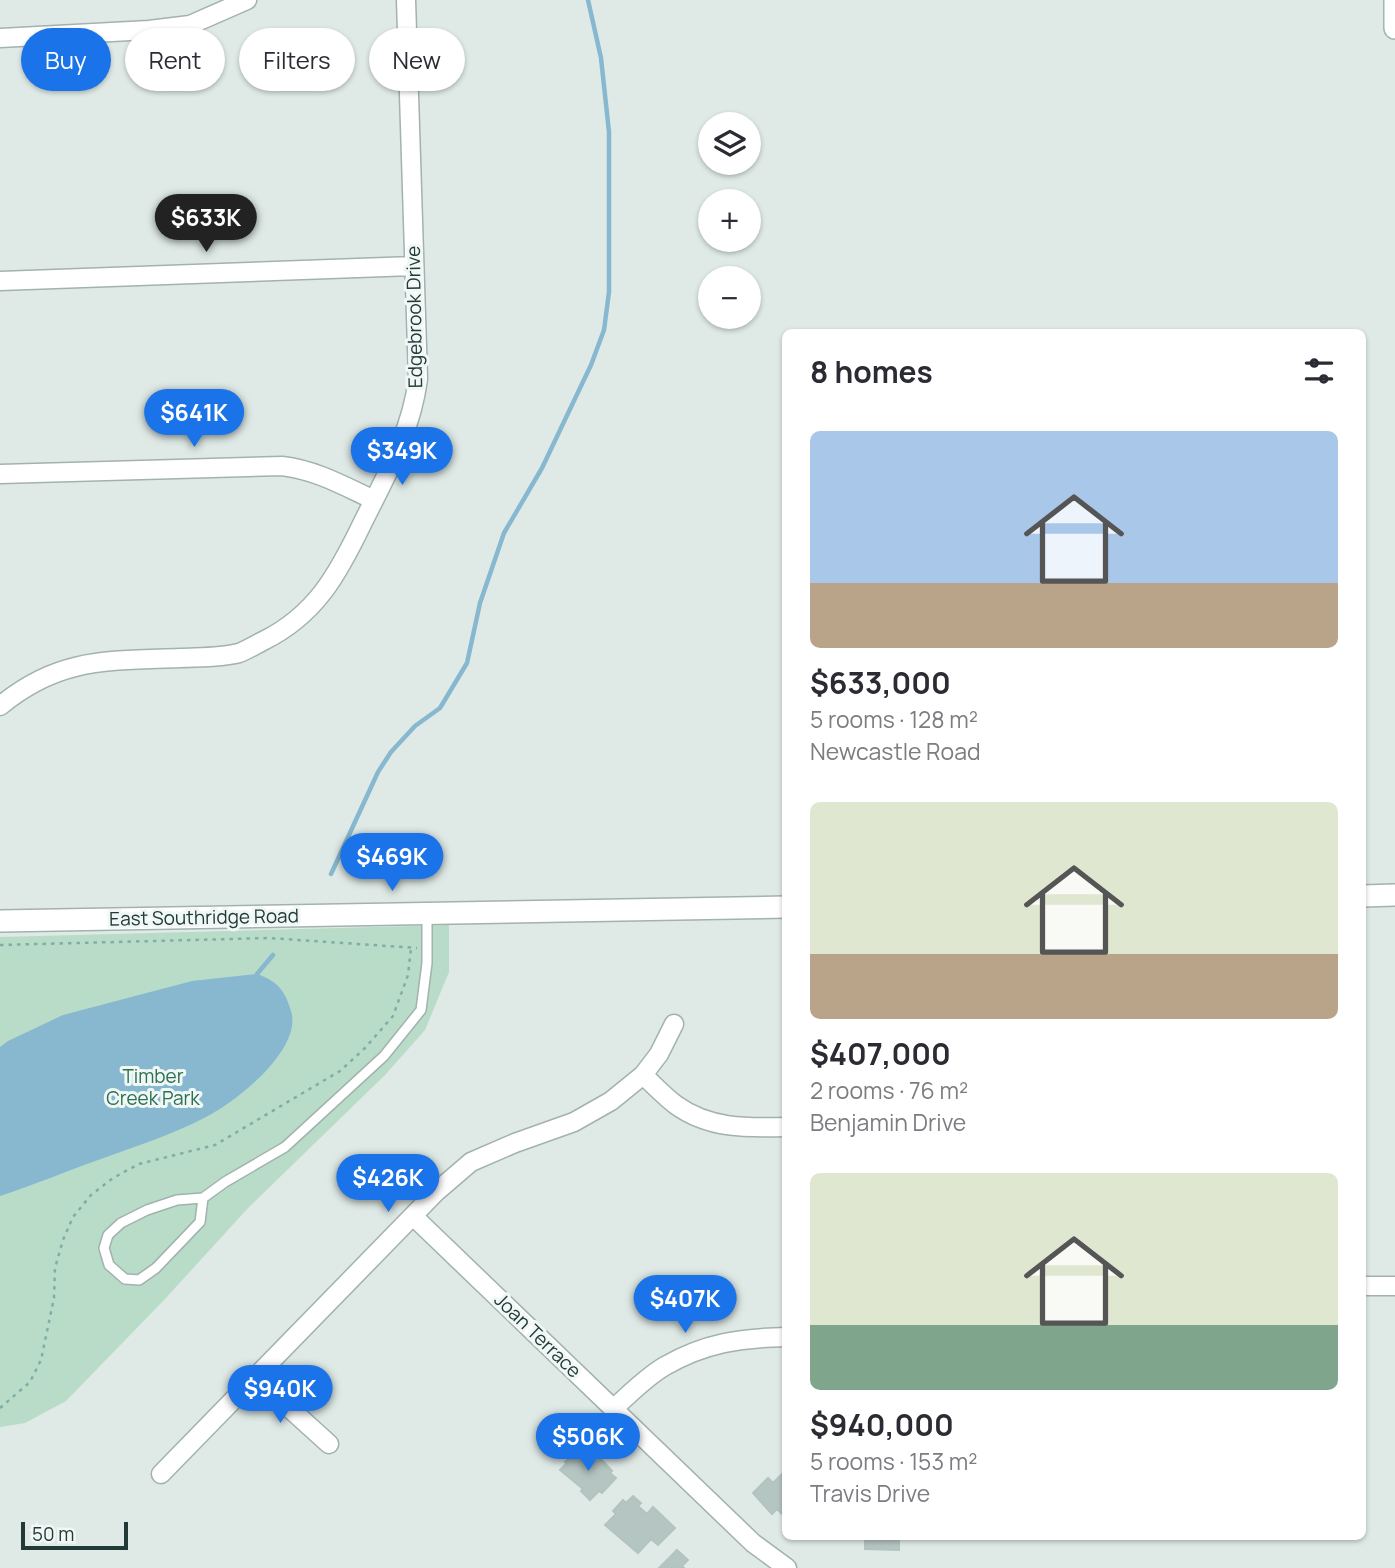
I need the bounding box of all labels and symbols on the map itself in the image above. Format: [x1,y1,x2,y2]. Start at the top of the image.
pin: $633K [157,194,255,254]
street label: Edgebrook Drive [400,246,428,388]
pin: $641K [145,390,243,449]
pin: $349K [353,428,451,487]
pin: $469K [343,834,441,893]
street label: East Southridge Road [109,902,299,932]
park label: Timber Creek Park [106,1063,200,1111]
pin: $426K [339,1154,437,1214]
pin: $407K [636,1276,734,1335]
street label: Joan Terrace [489,1287,587,1383]
pin: $940K [231,1366,329,1425]
pin: $506K [539,1414,637,1473]
scale bar [21,1519,128,1551]

